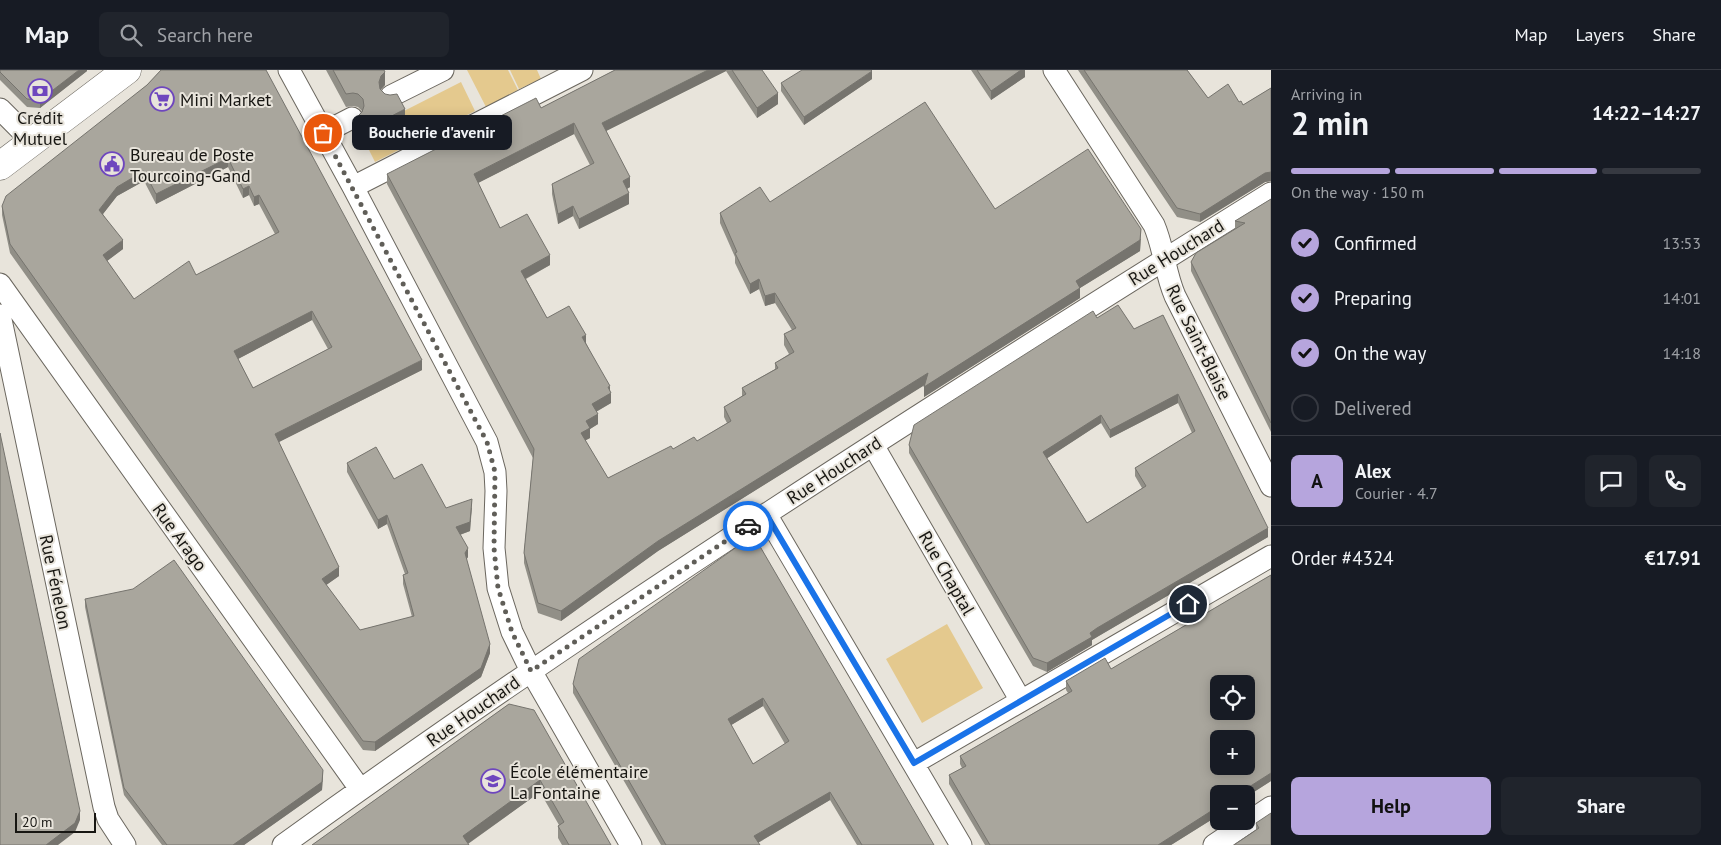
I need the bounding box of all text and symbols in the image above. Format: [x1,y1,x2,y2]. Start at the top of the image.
search box [99,12,449,57]
text: Map [25,19,69,50]
icon: search [117,21,145,49]
text: Search here [157,23,253,47]
text: Map [1515,23,1547,46]
text: Layers [1575,23,1624,46]
text: Share [1652,23,1696,46]
bank icon: Crédit Mutuel [27,78,53,104]
text: Arriving in [1291,84,1362,104]
supermarket icon: Mini Market [149,86,175,112]
place label: Mini Market [180,88,271,111]
text: 14:22–14:27 [1592,101,1701,125]
text: 2 min [1291,102,1369,144]
place label: Crédit Mutuel [13,106,68,150]
pin [302,112,344,154]
callout: Boucherie d'avenir [353,116,513,150]
icon: bag [309,119,337,147]
text: Boucherie d'avenir [369,122,495,142]
place label: Bureau de Poste Tourcoing-Gand [130,143,254,187]
public building icon: Bureau de Poste Tourcoing-Gand [99,151,125,177]
text: On the way · 150 m [1291,182,1424,202]
street label: Rue Houchard [1124,214,1228,290]
icon: check [1291,229,1319,257]
text: Confirmed [1334,231,1417,255]
text: 13:53 [1663,233,1701,253]
street label: Rue Saint-Blaise [1161,281,1237,403]
icon: check [1291,284,1319,312]
text: Preparing [1334,286,1412,310]
text: 14:01 [1663,288,1701,308]
icon: check [1291,339,1319,367]
text: On the way [1334,341,1426,365]
text: 14:18 [1663,343,1701,363]
text: Delivered [1334,396,1412,420]
street label: Rue Houchard [782,431,886,509]
button: chat [1585,455,1637,507]
button: phone [1649,455,1701,507]
text: Alex [1355,459,1391,483]
text: A [1311,469,1323,493]
text: Courier · 4.7 [1355,483,1438,503]
street label: Rue Arago [148,498,212,576]
courier [723,501,773,551]
icon: car [734,512,762,540]
street label: Rue Chaptal [914,527,981,620]
street label: Rue Fénelon [35,532,77,632]
text: Order #4324 [1291,546,1394,570]
text: €17.91 [1645,546,1701,570]
pin [1167,583,1209,625]
icon: home [1174,590,1202,618]
street label: Rue Houchard [422,671,524,751]
map controls [1210,675,1255,830]
button: locate [1210,675,1255,720]
button: + [1210,730,1255,775]
place label: École élémentaire La Fontaine [510,760,648,804]
school or university icon: École élémentaire La Fontaine [480,768,506,794]
button: Help [1291,777,1491,835]
button: Share [1501,777,1701,835]
button: − [1210,785,1255,830]
scale bar [15,810,96,833]
text: 20 m [22,813,52,831]

